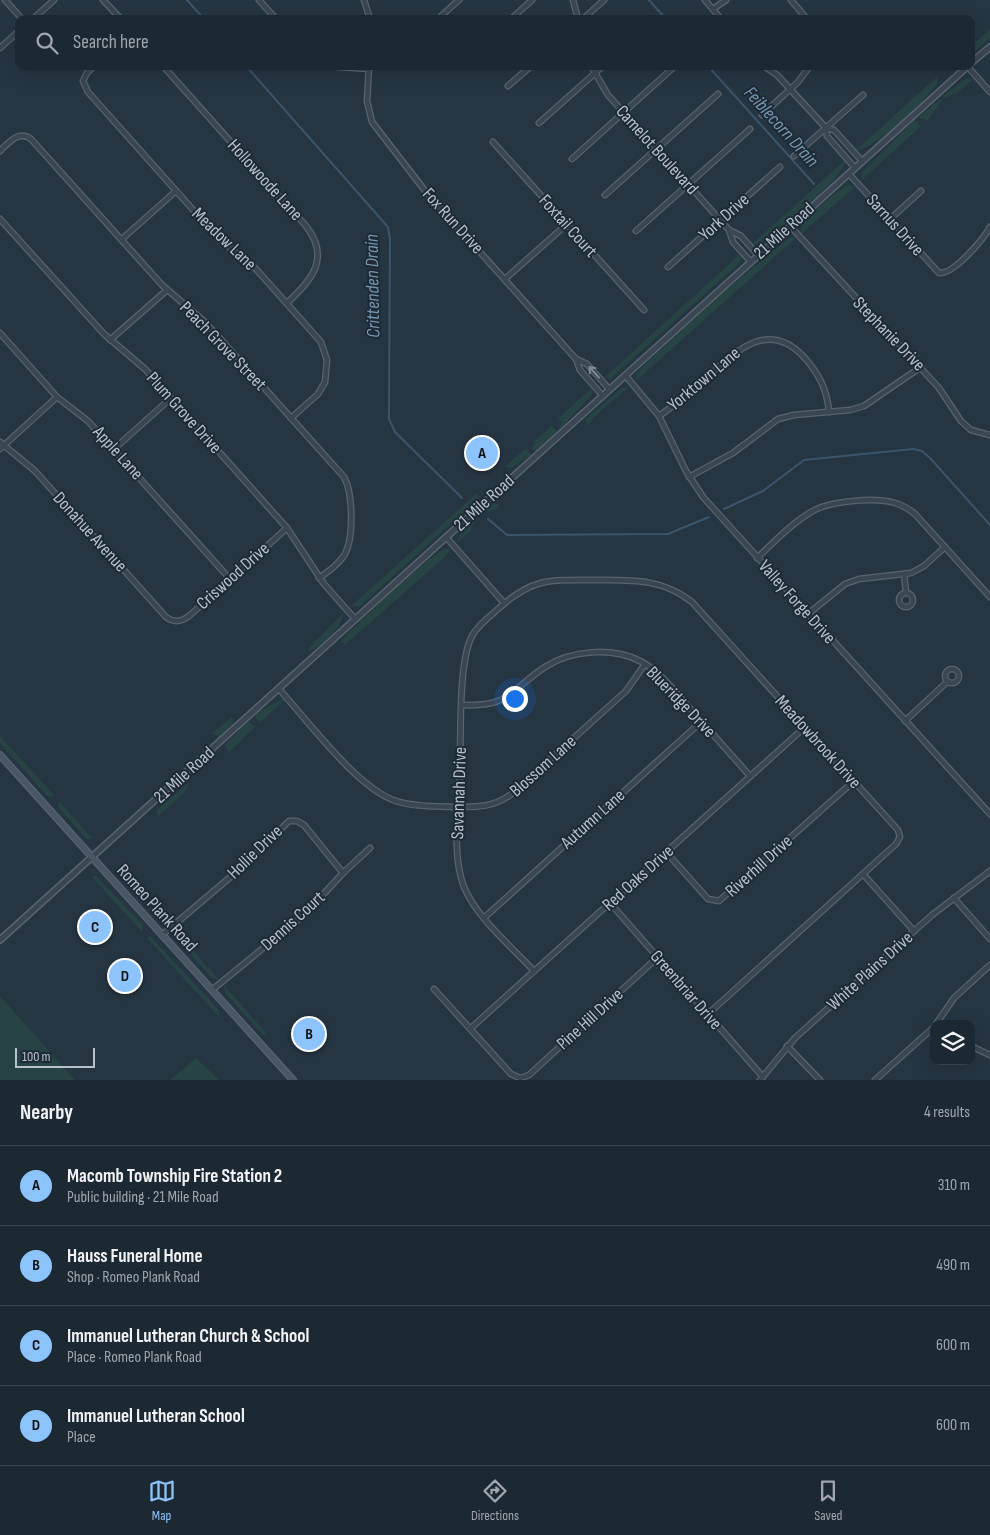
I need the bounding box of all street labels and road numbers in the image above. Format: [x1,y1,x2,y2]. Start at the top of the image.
street label: Camelot Boulevard [611,101,703,199]
street label: Hollowoode Lane [223,135,307,225]
street label: Fox Run Drive [418,184,488,258]
street label: York Drive [695,189,753,245]
street label: Foxtail Court [534,190,602,262]
street label: Sarnus Drive [862,190,928,260]
street label: 21 Mile Road [749,198,819,264]
street label: Meadow Lane [187,203,261,275]
street label: Stephanie Drive [848,293,930,375]
street label: Peach Grove Street [175,297,271,395]
street label: Yorktown Lane [664,343,744,415]
street label: Plum Grove Drive [142,368,226,458]
street label: Apple Lane [88,421,148,484]
street label: 21 Mile Road [449,470,519,536]
street label: Donahue Avenue [49,488,131,576]
street label: Criswood Drive [192,538,274,614]
street label: Valley Forge Drive [754,556,840,648]
street label: Blueridge Drive [642,662,720,742]
street label: Meadowbrook Drive [771,691,865,793]
street label: Blossom Lane [506,731,580,801]
street label: 21 Mile Road [149,742,219,808]
street label: Savannah Drive [447,746,471,840]
street label: Autumn Lane [556,785,629,854]
street label: Hollie Drive [223,821,287,883]
street label: Riverhill Drive [721,830,797,902]
street label: Red Oaks Drive [598,841,678,915]
street label: Romeo Plank Road [112,860,202,956]
street label: Dennis Court [257,887,330,955]
street label: White Plains Drive [823,927,917,1015]
street label: Greenbriar Drive [646,946,726,1034]
street label: Pine Hill Drive [552,984,628,1054]

